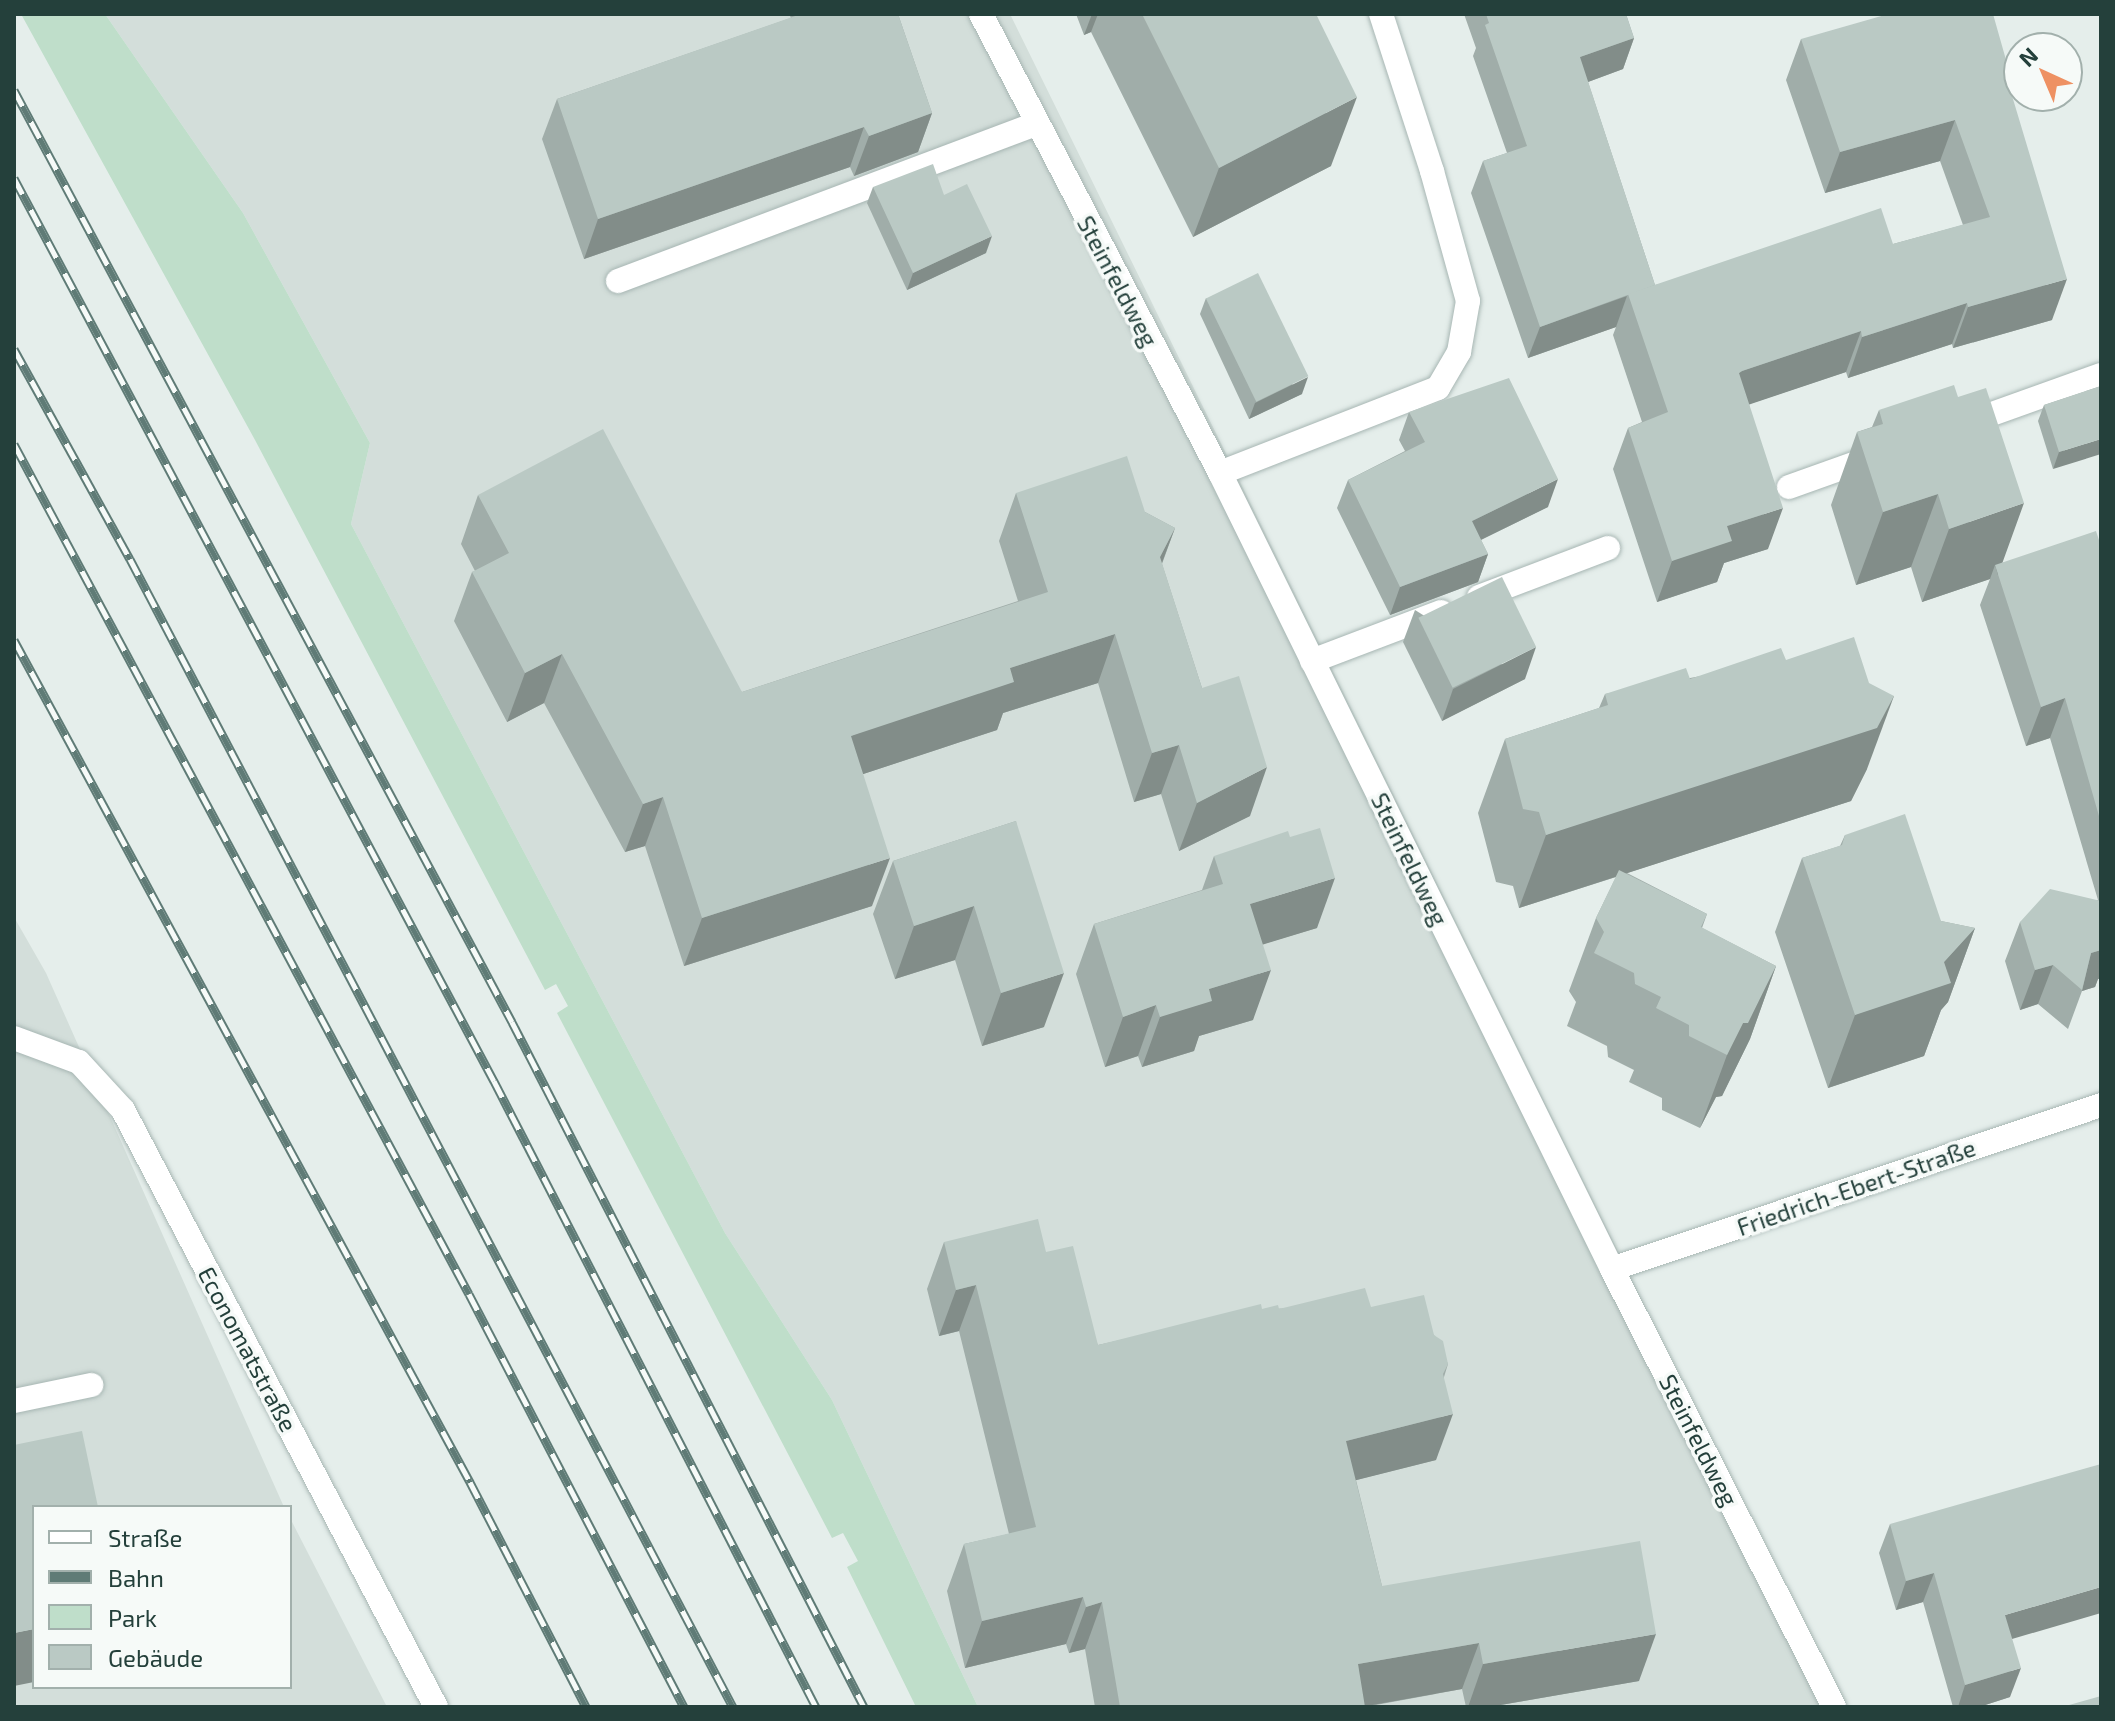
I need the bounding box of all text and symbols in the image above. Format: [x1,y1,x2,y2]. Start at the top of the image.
north arrow [2003,32,2083,112]
text: N [2013,41,2042,71]
street label: Steinfeldweg [1072,211,1164,351]
street label: Steinfeldweg [1366,788,1454,930]
street label: Friedrich-Ebert-Straße [1733,1133,1979,1241]
street label: Economatstraße [192,1262,304,1436]
street label: Steinfeldweg [1653,1369,1745,1511]
legend [32,1505,292,1689]
text: Straße [108,1523,182,1552]
text: Bahn [108,1563,164,1592]
text: Park [108,1603,157,1632]
text: Gebäude [108,1643,203,1672]

